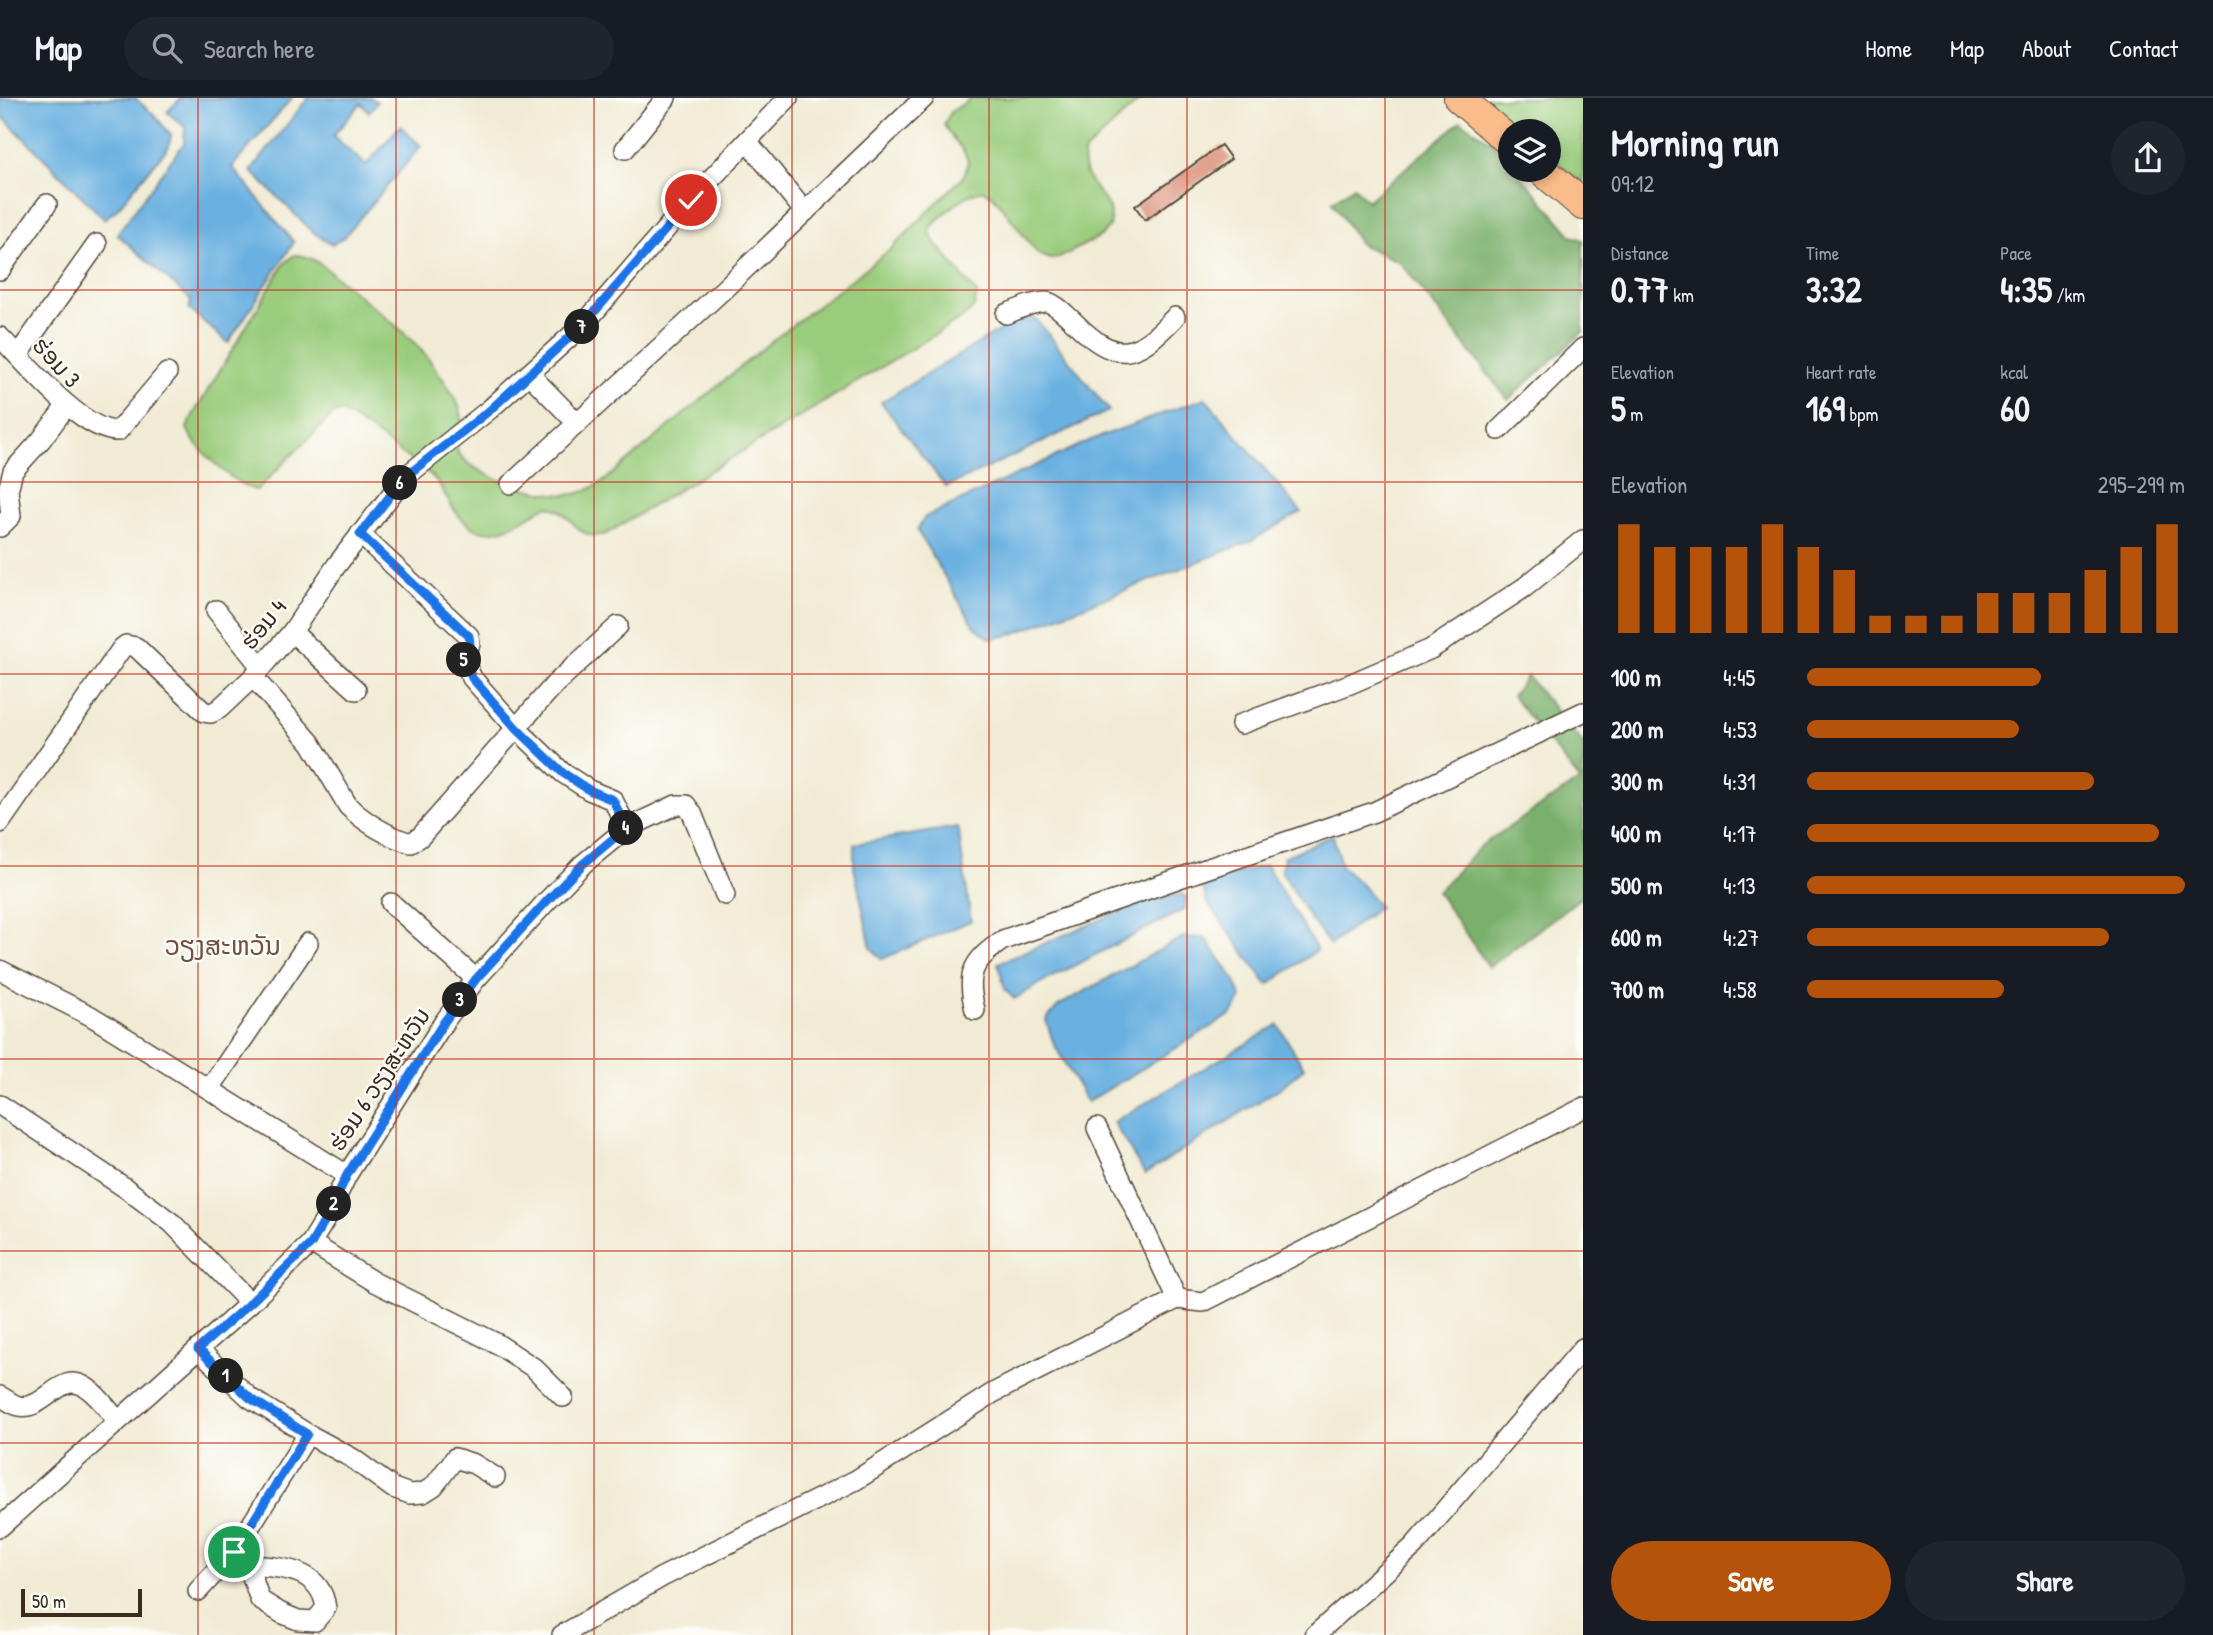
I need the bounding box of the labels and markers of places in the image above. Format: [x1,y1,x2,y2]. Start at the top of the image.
pin [661,170,721,230]
pin: 7 [564,310,600,344]
pin: 6 [382,466,418,500]
pin: 5 [447,642,482,678]
pin: 4 [608,810,644,846]
pin: 3 [442,982,477,1018]
pin: 2 [316,1186,352,1222]
pin: 1 [208,1358,244,1394]
pin [204,1522,264,1582]

